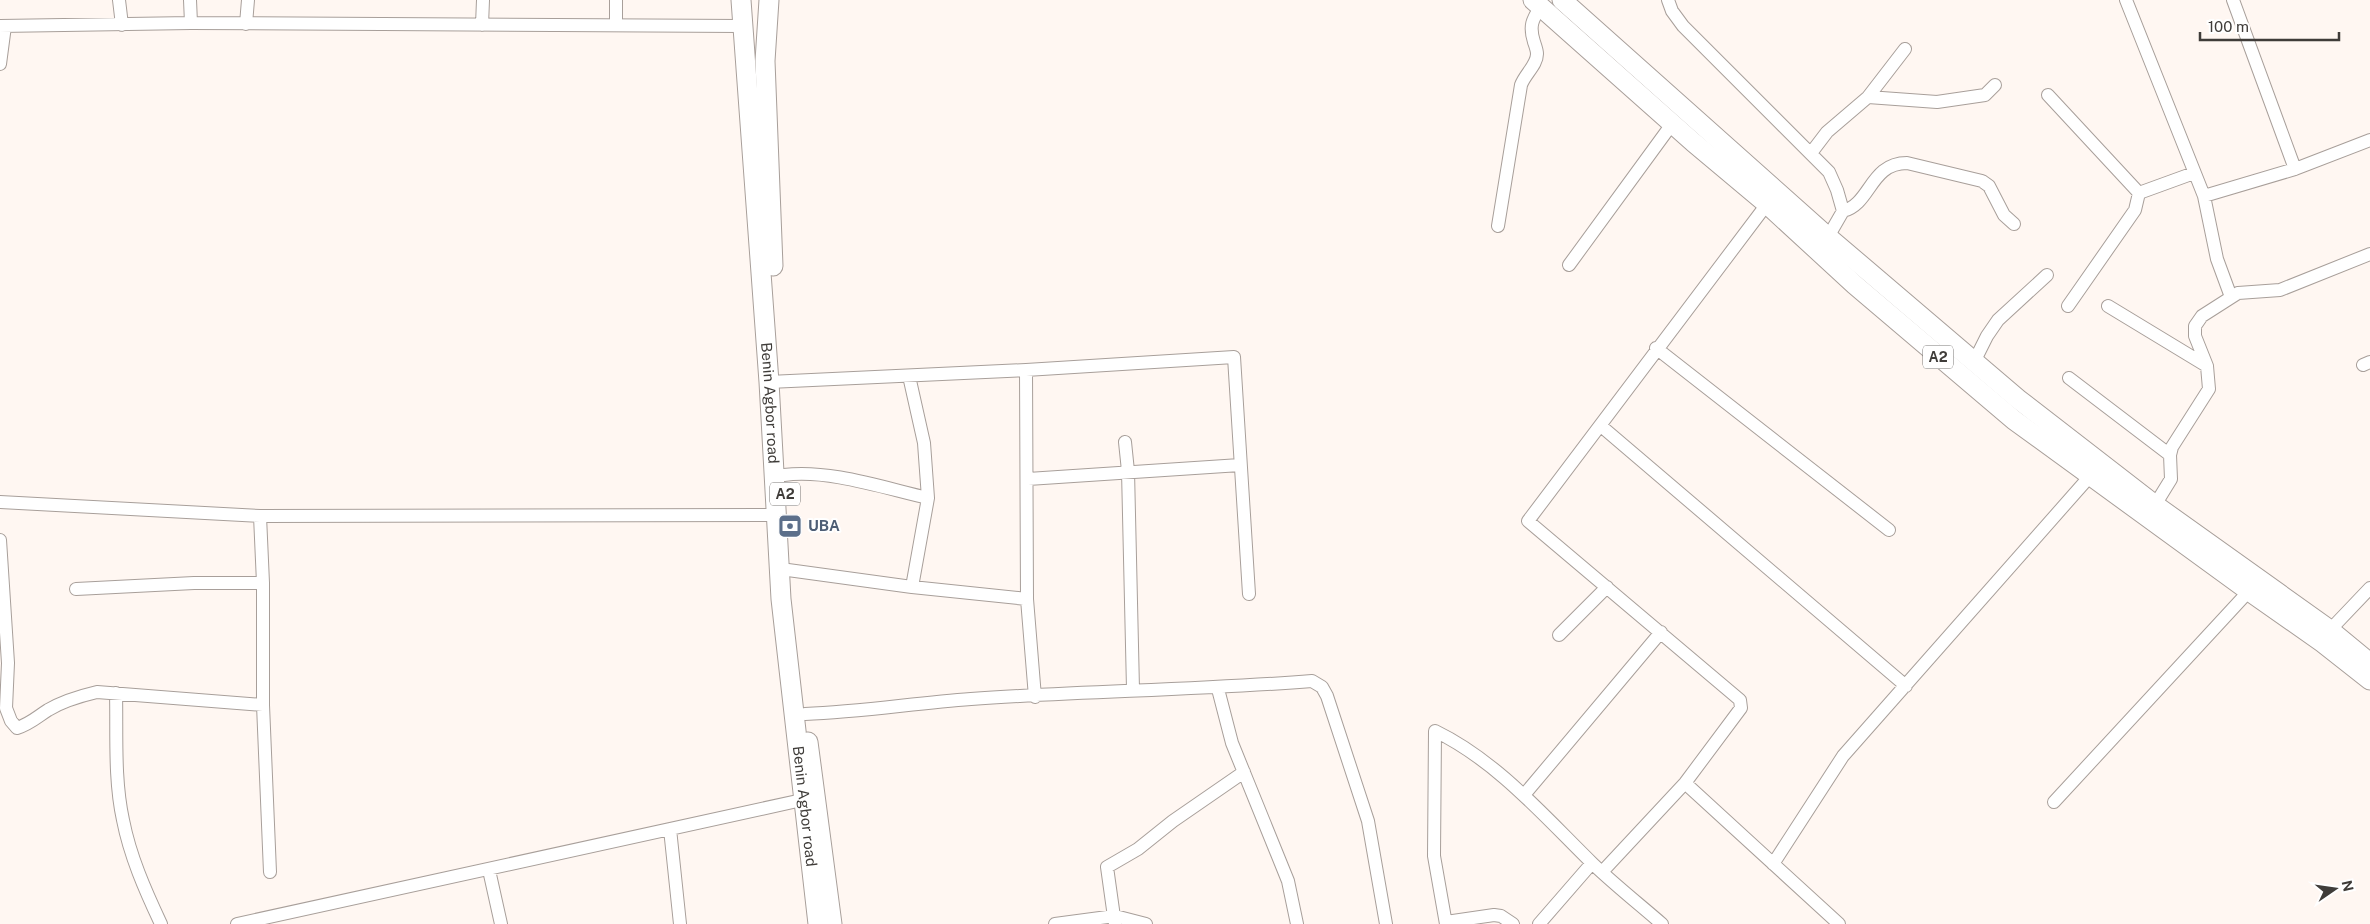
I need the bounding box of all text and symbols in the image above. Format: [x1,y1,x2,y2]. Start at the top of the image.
scale bar [2200,10,2339,42]
text: 100 m [2208,18,2249,35]
street label: Benin Agbor road [758,342,782,464]
road number: A2 [1923,346,1953,368]
road number: A2 [770,482,800,506]
bank icon: UBA [777,513,803,539]
place label: UBA [808,517,840,534]
street label: Benin Agbor road [790,745,820,868]
north arrow [2310,864,2360,914]
text: N [2339,879,2357,893]

